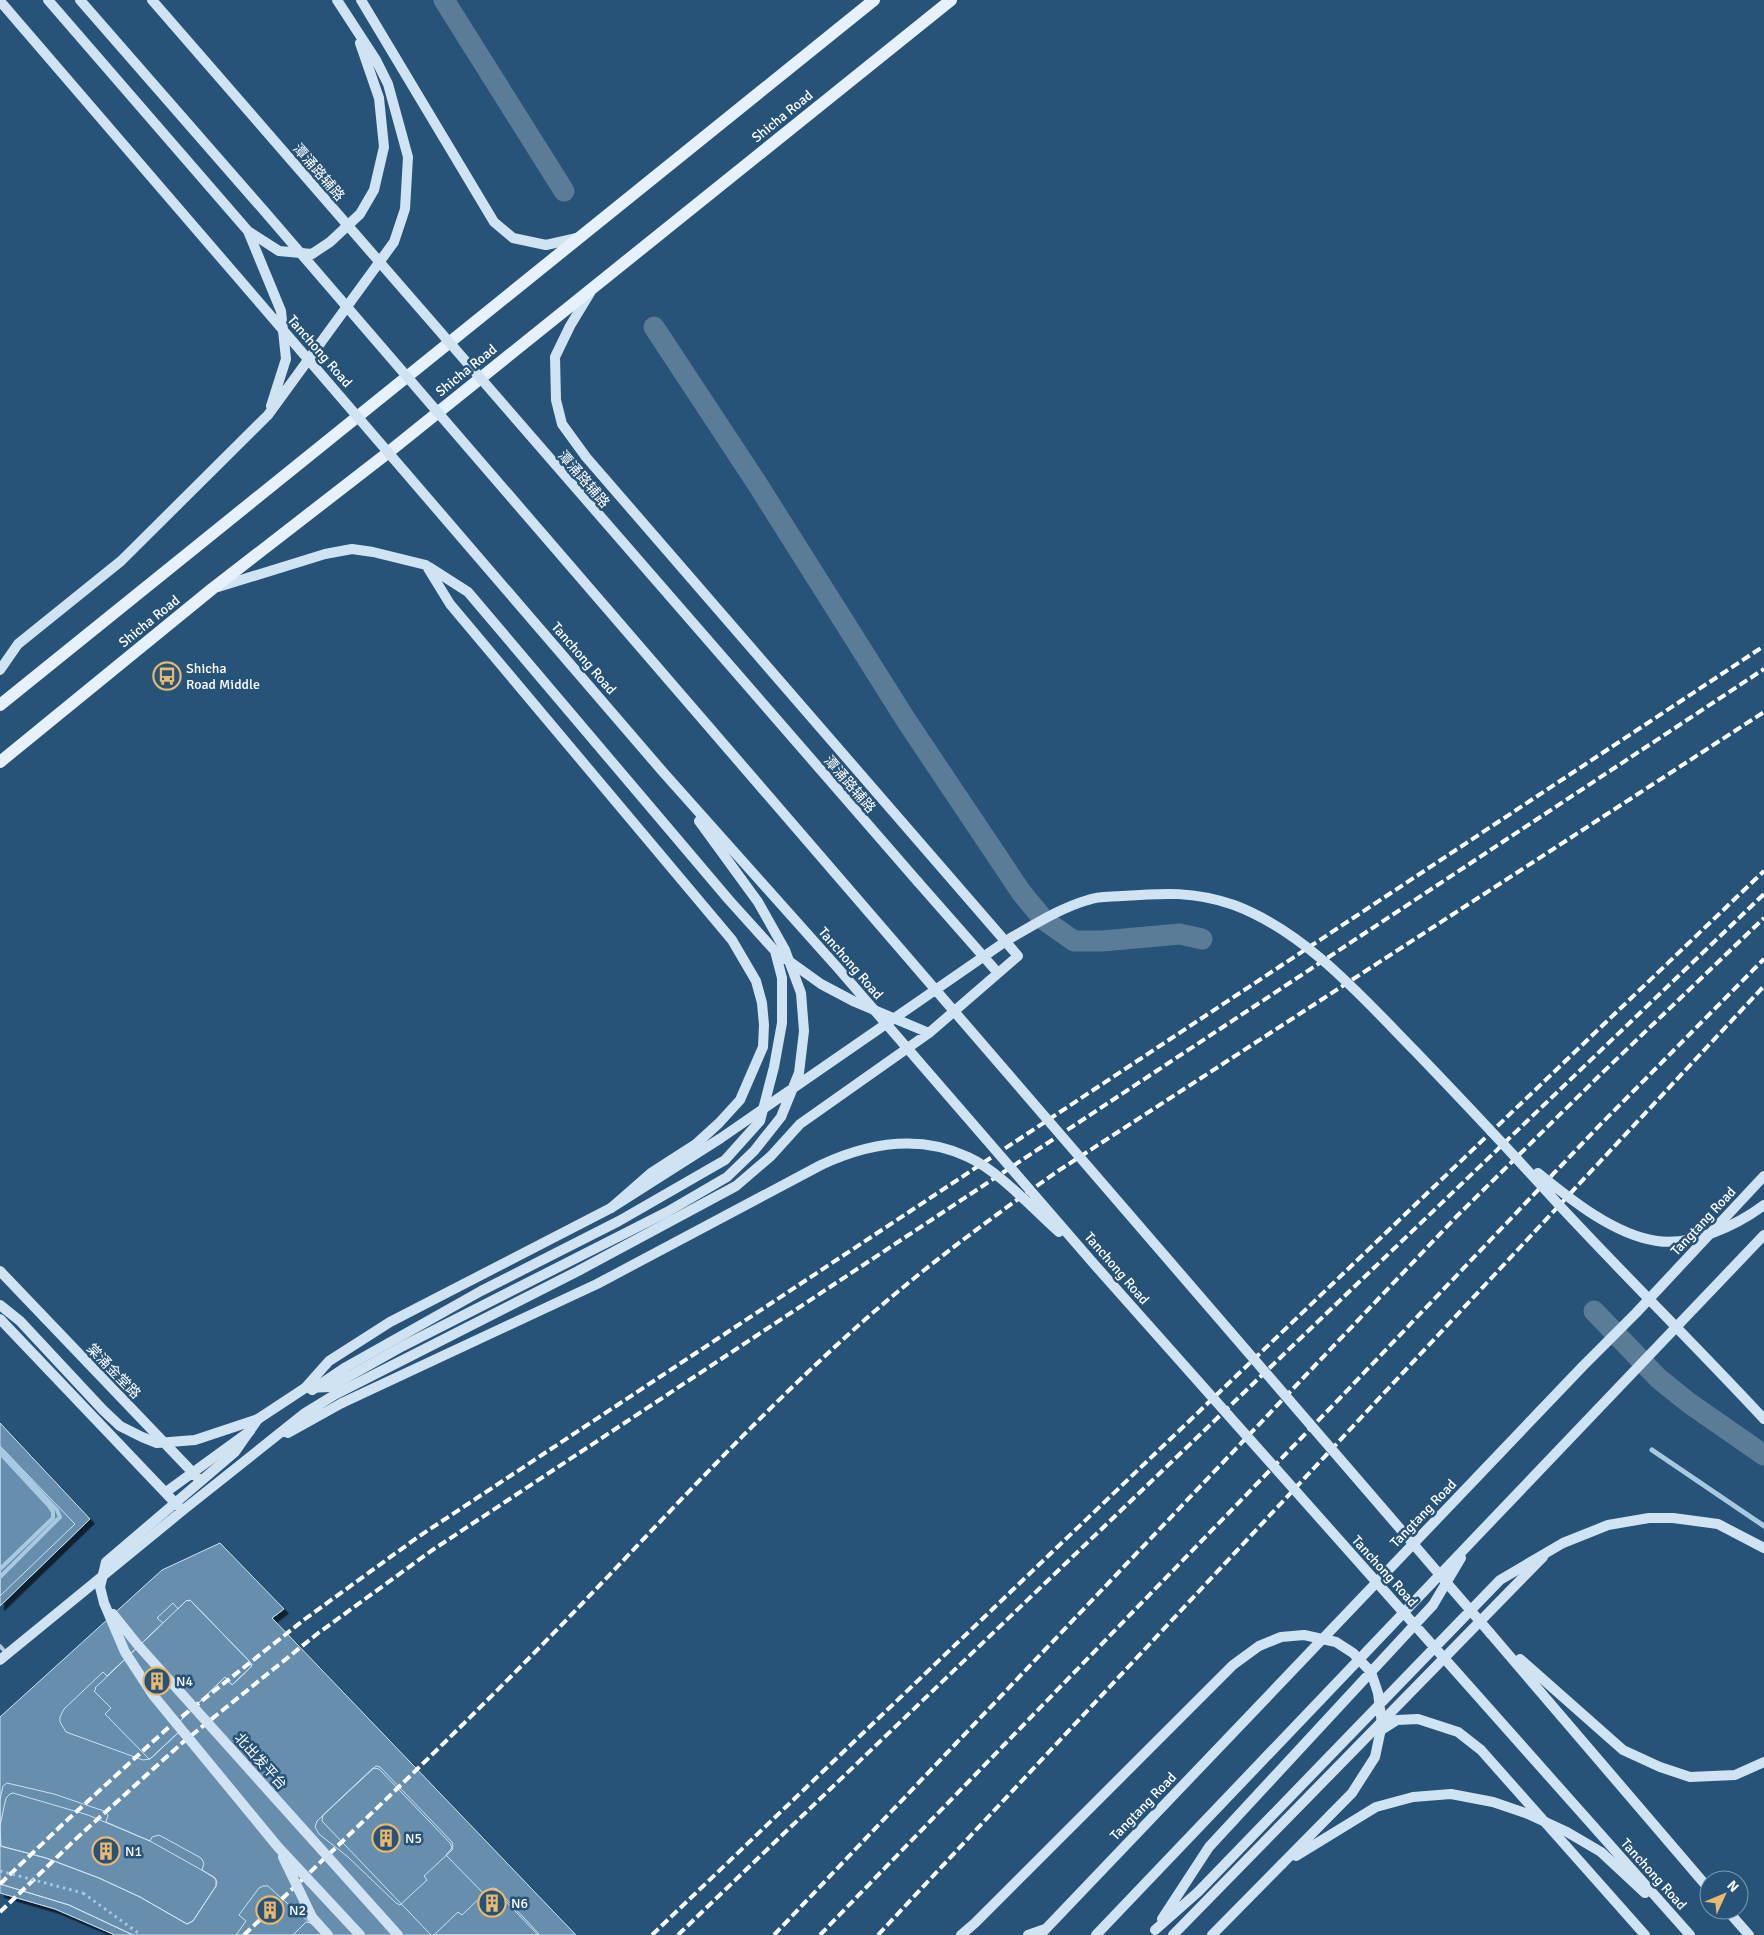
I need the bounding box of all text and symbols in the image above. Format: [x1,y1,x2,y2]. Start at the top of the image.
street label: Shicha Road [748,87,816,146]
street label: 潭涌路辅路 [289,140,348,204]
street label: Tanchong Road [284,312,356,391]
street label: Shicha Road [432,341,500,400]
street label: 潭涌路辅路 [554,447,613,511]
street label: Shicha Road [115,592,183,651]
street label: Tanchong Road [548,619,620,698]
place label: Shicha Road Middle [186,660,260,693]
bus stop icon: Shicha Road Middle [152,661,182,691]
street label: 潭涌路辅路 [820,752,879,816]
street label: Tanchong Road [815,924,887,1003]
street label: Tangtang Road [1667,1183,1740,1259]
street label: Tanchong Road [1081,1229,1153,1308]
street label: 棠涌金堂路 [83,1340,144,1402]
street label: Tangtang Road [1387,1476,1460,1551]
street label: Tanchong Road [1348,1532,1421,1611]
building icon: N4 [142,1666,172,1696]
place label: N4 [176,1673,194,1690]
street label: 北出发平台 [231,1730,290,1793]
street label: Tangtang Road [1107,1769,1180,1844]
building icon: N5 [371,1823,401,1853]
place label: N5 [405,1830,422,1847]
street label: Tanchong Road [1617,1835,1690,1914]
building icon: N1 [91,1836,121,1866]
place label: N1 [125,1843,142,1860]
north arrow [1699,1870,1749,1920]
text: N [1723,1877,1742,1896]
building icon: N6 [477,1888,507,1918]
building icon: N2 [255,1895,285,1925]
place label: N6 [511,1895,528,1912]
place label: N2 [289,1902,306,1919]

